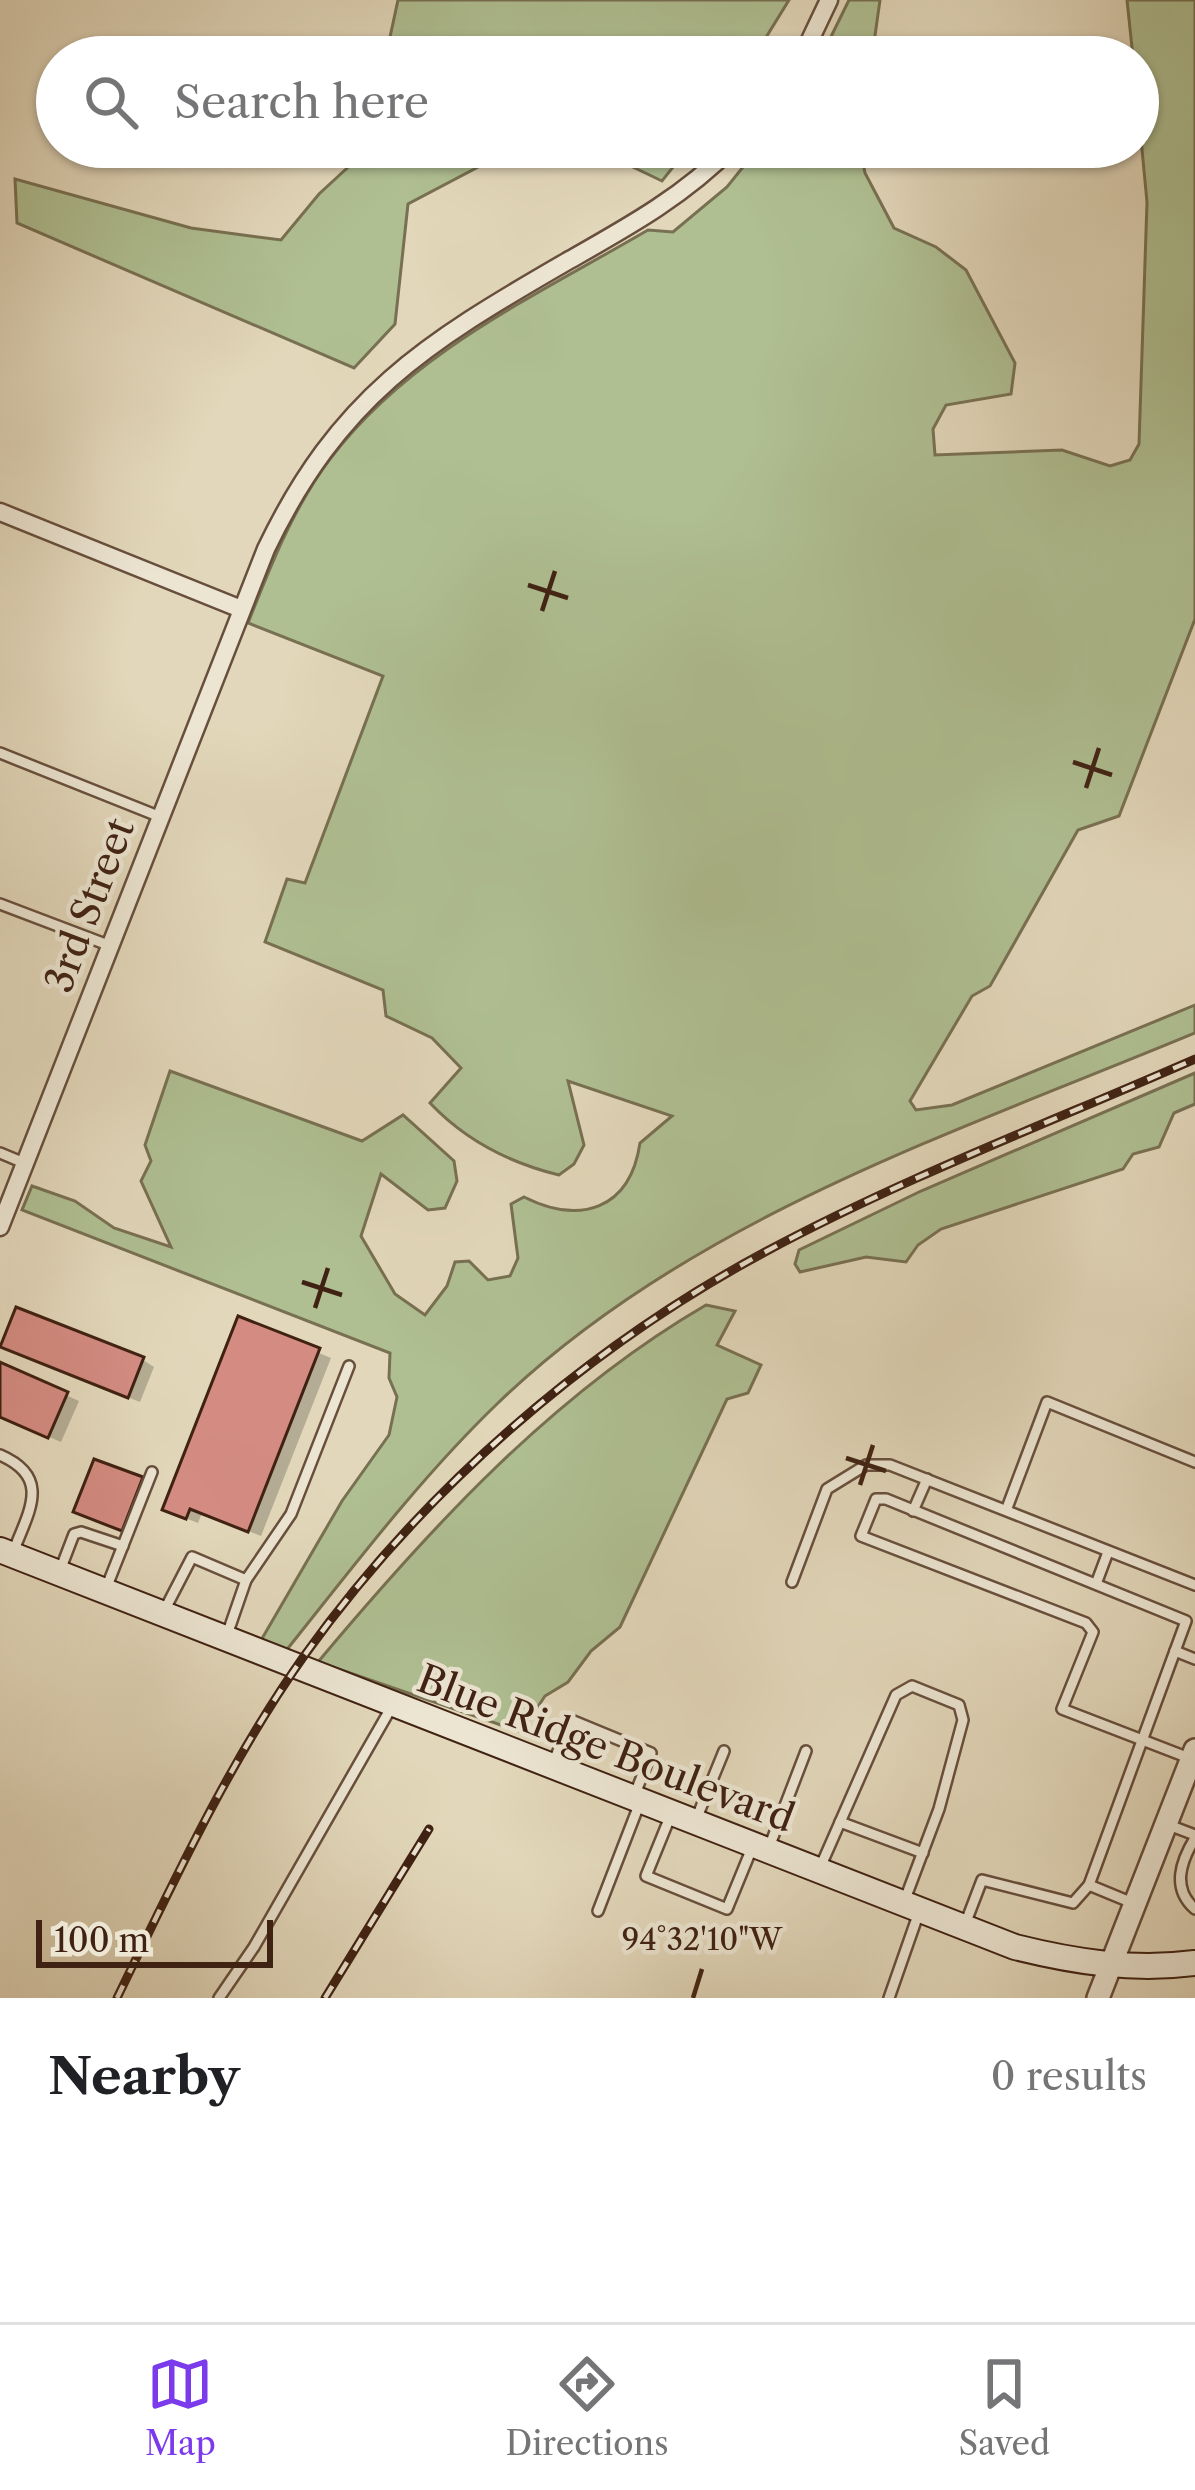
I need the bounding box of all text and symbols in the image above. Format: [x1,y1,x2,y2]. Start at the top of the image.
search box [36,36,1159,168]
icon: search [78,69,144,135]
text: Search here [174,74,429,130]
street label: 3rd Street [34,811,144,999]
street label: Blue Ridge Boulevard [411,1654,801,1842]
scale bar [36,1914,273,1967]
text: 100 m [54,1920,149,1961]
text: 94°32'10"W [622,1921,783,1958]
text: Nearby [48,2045,240,2107]
text: 0 results [991,2052,1147,2100]
tab: Map [145,2351,216,2464]
tab: Directions [506,2351,669,2464]
tab: Saved [958,2351,1050,2464]

